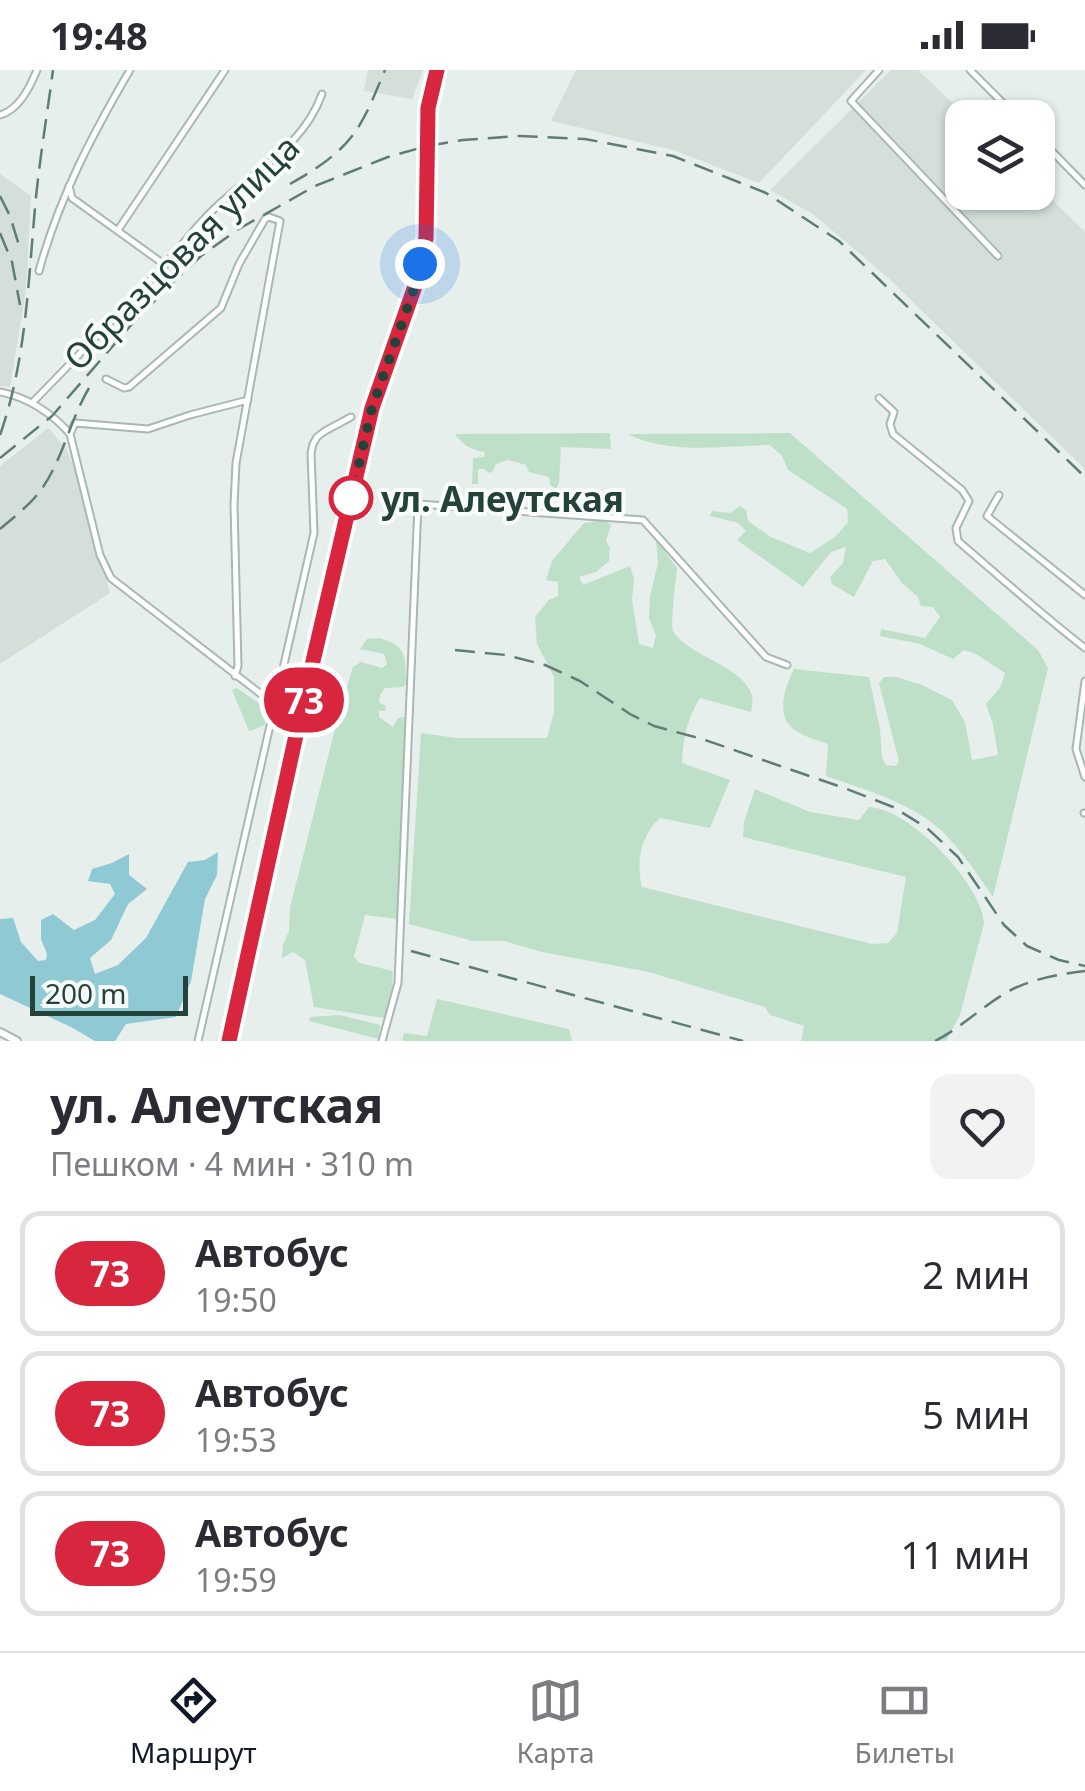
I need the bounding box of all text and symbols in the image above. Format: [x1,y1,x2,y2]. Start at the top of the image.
text: 19:48 [50,9,148,61]
map controls [945,100,1055,210]
button: layers [945,100,1055,210]
street label: Образцовая улица [53,124,309,380]
your location [395,239,445,289]
place label: ул. Алеутская [380,475,624,522]
marker: ул. Алеутская [330,477,372,519]
line badge: 73 [259,668,349,732]
text: 73 [284,677,324,724]
scale bar [30,971,188,1016]
text: 200 m [45,974,127,1012]
text: ул. Алеутская [50,1072,383,1137]
button: heart [930,1074,1035,1179]
text: Пешком · 4 мин · 310 m [50,1142,414,1185]
text: Автобус [195,1226,349,1278]
text: 2 мин [922,1248,1030,1300]
text: 73 [90,1250,130,1297]
text: 19:50 [195,1278,277,1321]
text: Автобус [195,1366,349,1418]
text: 5 мин [922,1388,1030,1440]
text: 73 [90,1390,130,1437]
text: 19:53 [195,1418,277,1461]
text: Автобус [195,1506,349,1558]
text: 11 мин [901,1528,1030,1580]
text: 73 [90,1530,130,1577]
text: 19:59 [195,1558,277,1601]
tab: Маршрут [130,1673,256,1771]
tab: Карта [516,1673,595,1771]
tab: Билеты [855,1673,955,1771]

